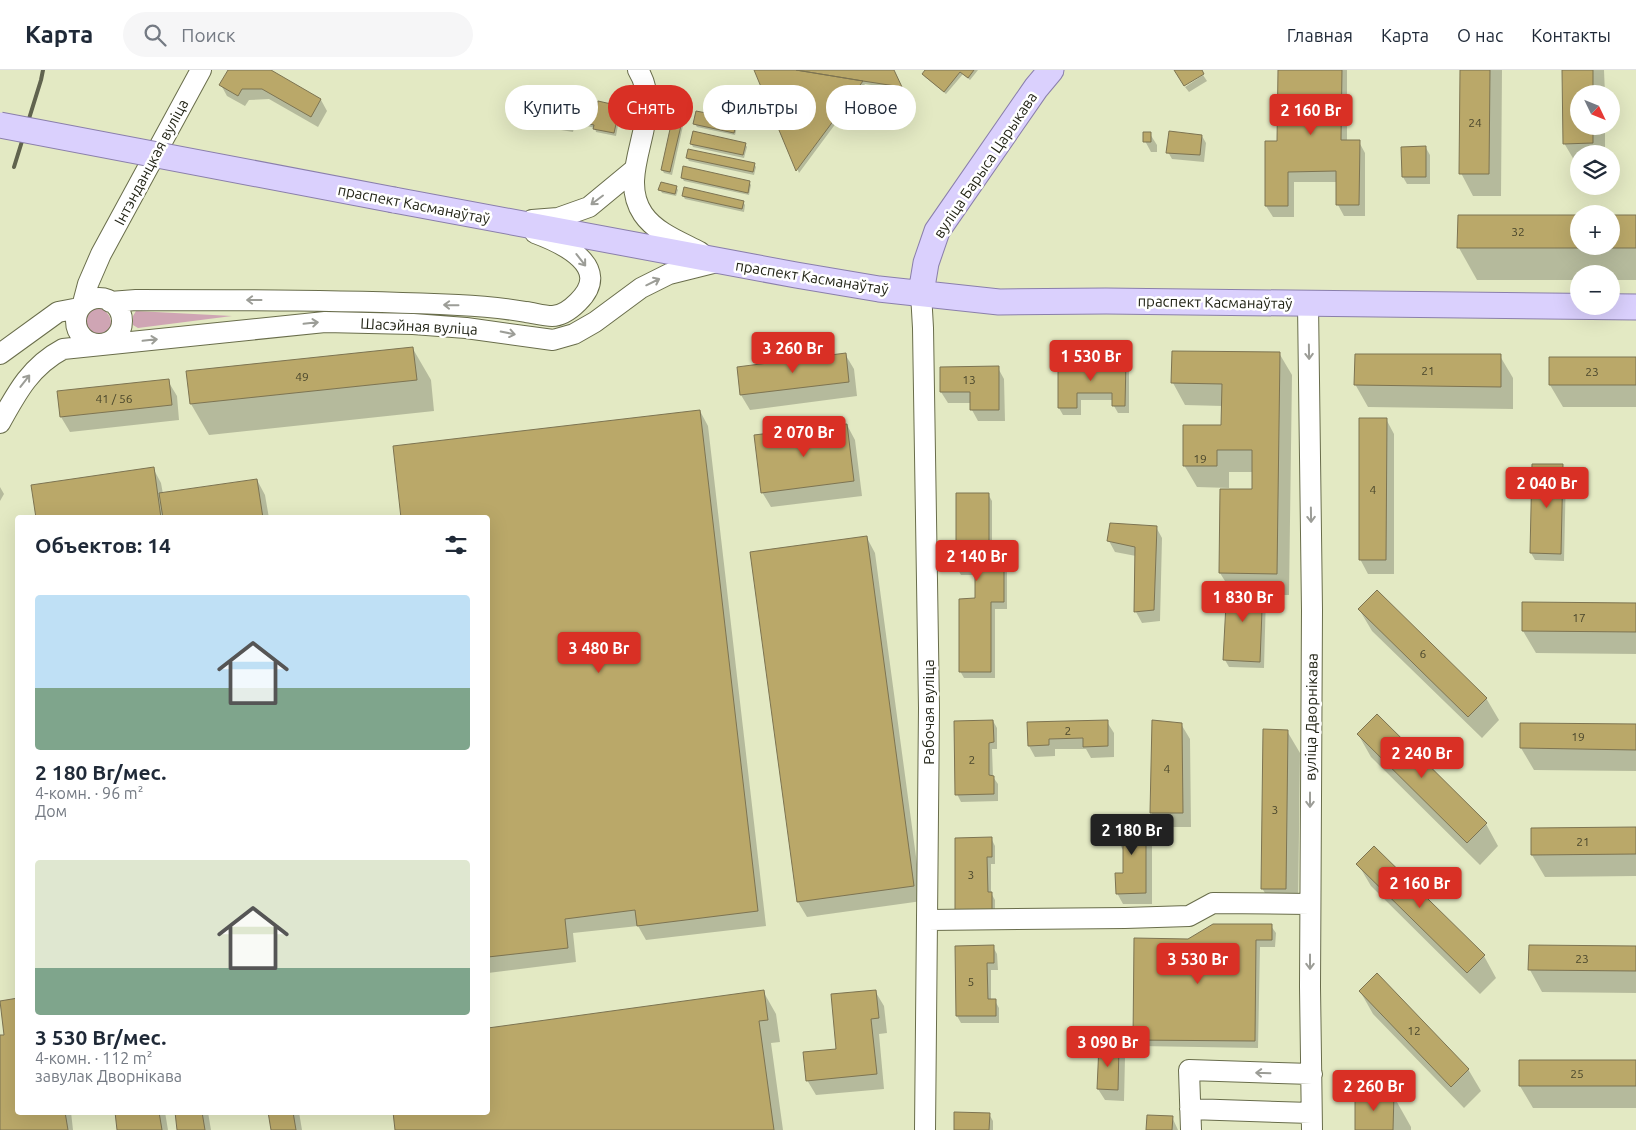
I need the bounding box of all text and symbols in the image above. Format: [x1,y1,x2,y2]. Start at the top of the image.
search box [123,12,473,57]
text: Карта [25,21,93,48]
icon: search [141,21,169,49]
text: Поиск [181,24,235,46]
text: Главная [1287,25,1353,45]
text: Карта [1381,25,1429,45]
text: О нас [1457,25,1503,45]
text: Контакты [1531,25,1611,45]
chip: Купить [505,85,598,130]
chip: Снять [608,85,693,130]
chip: Фильтры [703,85,816,130]
chip: Новое [826,85,916,130]
north arrow [1570,85,1620,135]
map controls [1570,85,1620,315]
street label: вуліца Барыса Царыкава [930,89,1040,241]
pin: 2 160 Br [1259,93,1363,136]
street label: Інтэнданцкая вуліца [111,96,191,228]
text: 2 160 Br [1281,101,1341,119]
house number: 24 [1468,116,1482,129]
button: layers [1570,145,1620,195]
street label: праспект Касманаўтаў [336,181,492,227]
one-way arrow [590,195,604,205]
button: + [1570,205,1620,255]
house number: 32 [1511,225,1525,238]
one-way arrow [576,253,586,267]
street label: праспект Касманаўтаў [734,256,890,298]
button: − [1570,265,1620,315]
one-way arrow [646,277,661,287]
street label: праспект Касманаўтаў [1137,292,1293,312]
one-way arrow [246,295,262,305]
one-way arrow [444,300,460,309]
street label: Шасэйная вуліца [360,314,478,338]
one-way arrow [303,318,319,328]
one-way arrow [500,329,516,339]
pin: 3 260 Br [741,332,845,374]
one-way arrow [141,335,157,345]
text: 3 260 Br [763,339,823,357]
pin: 1 530 Br [1039,340,1143,382]
one-way arrow [1304,344,1314,360]
text: 1 530 Br [1061,347,1121,365]
house number: 21 [1421,364,1435,377]
house number: 23 [1585,365,1599,378]
house number: 49 [295,370,309,383]
house number: 13 [962,373,976,386]
one-way arrow [20,374,30,388]
house number: 41 / 56 [96,392,133,405]
pin: 2 070 Br [752,416,856,458]
text: 2 070 Br [774,423,834,441]
house number: 19 [1193,452,1207,465]
pin: 2 040 Br [1495,466,1599,509]
text: 2 040 Br [1517,474,1577,492]
house number: 4 [1370,483,1377,496]
one-way arrow [1306,506,1316,523]
icon: filters [442,531,470,559]
text: Объектов: 14 [35,533,171,557]
pin: 2 140 Br [925,540,1029,582]
text: 2 140 Br [947,547,1007,565]
pin: 1 830 Br [1191,580,1295,623]
text: 1 830 Br [1213,588,1273,606]
house number: 17 [1572,611,1586,624]
icon: home [208,628,298,718]
pin: 3 480 Br [547,632,651,674]
text: 3 480 Br [569,639,629,657]
house number: 6 [1420,647,1427,660]
street label: вуліца Дворнікава [1301,653,1321,781]
street label: Рабочая вуліца [920,659,937,765]
house number: 2 [1065,724,1071,737]
house number: 19 [1571,730,1585,743]
pin: 2 240 Br [1370,736,1474,779]
text: 2 240 Br [1392,744,1452,762]
house number: 2 [969,753,975,766]
text: 2 180 Br/мес. [35,760,166,784]
house number: 4 [1164,762,1171,775]
text: 4-комн. · 96 m² [35,784,143,802]
one-way arrow [1305,792,1315,808]
text: Дом [35,802,67,820]
house number: 3 [1272,803,1278,816]
pin: 2 180 Br [1080,814,1184,856]
text: 2 180 Br [1102,821,1162,839]
house number: 21 [1576,835,1590,848]
pin: 2 160 Br [1368,866,1472,909]
house number: 3 [968,868,974,881]
text: 2 160 Br [1390,874,1450,892]
icon: home [208,893,298,983]
pin: 3 530 Br [1146,942,1250,985]
text: 3 530 Br [1168,950,1228,968]
house number: 23 [1575,952,1589,965]
one-way arrow [1305,954,1315,970]
house number: 5 [968,975,974,988]
house number: 12 [1407,1024,1421,1037]
text: 3 530 Br/мес. [35,1025,166,1049]
pin: 3 090 Br [1056,1026,1160,1068]
text: 3 090 Br [1078,1033,1138,1051]
text: 4-комн. · 112 m² [35,1049,152,1067]
text: завулак Дворнікава [35,1067,182,1085]
house number: 25 [1570,1067,1584,1080]
one-way arrow [1255,1068,1272,1078]
pin: 2 260 Br [1322,1070,1426,1112]
text: 2 260 Br [1344,1077,1404,1095]

